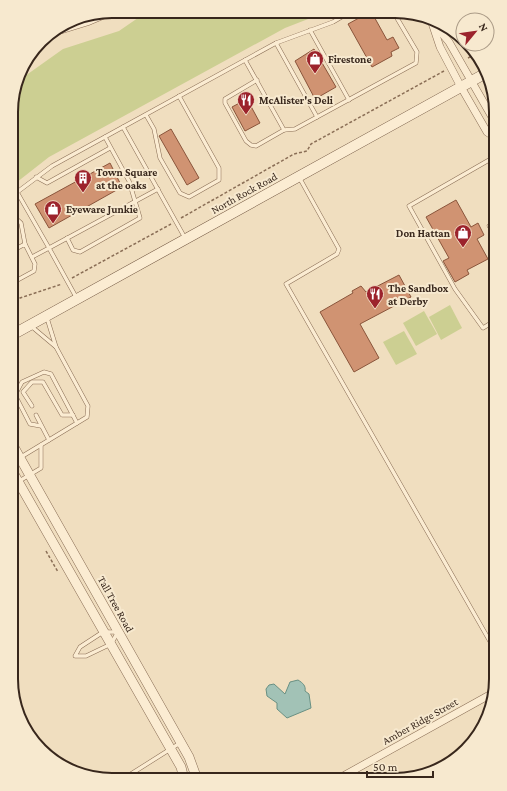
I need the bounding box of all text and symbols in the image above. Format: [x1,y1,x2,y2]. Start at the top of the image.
north arrow [455,12,495,52]
text: N [477,21,491,34]
shop icon: Firestone [305,49,325,74]
place label: Firestone [328,53,372,65]
restaurant icon: McAlister's Deli [236,90,256,115]
place label: McAlister's Deli [259,94,334,106]
place label: Town Square at the oaks [96,166,157,191]
building icon: Town Square at the oaks [73,168,93,193]
street label: North Rock Road [209,170,279,216]
shop icon: Eyeware Junkie [43,199,63,224]
place label: Eyeware Junkie [66,203,138,215]
shop icon: Don Hattan [453,223,473,248]
place label: Don Hattan [396,227,451,239]
place label: The Sandbox at Derby [388,282,449,307]
restaurant icon: The Sandbox at Derby [365,284,385,309]
street label: Tall Tree Road [96,574,136,634]
street label: Amber Ridge Street [380,695,461,748]
scale bar [367,753,433,779]
text: 50 m [373,760,398,774]

